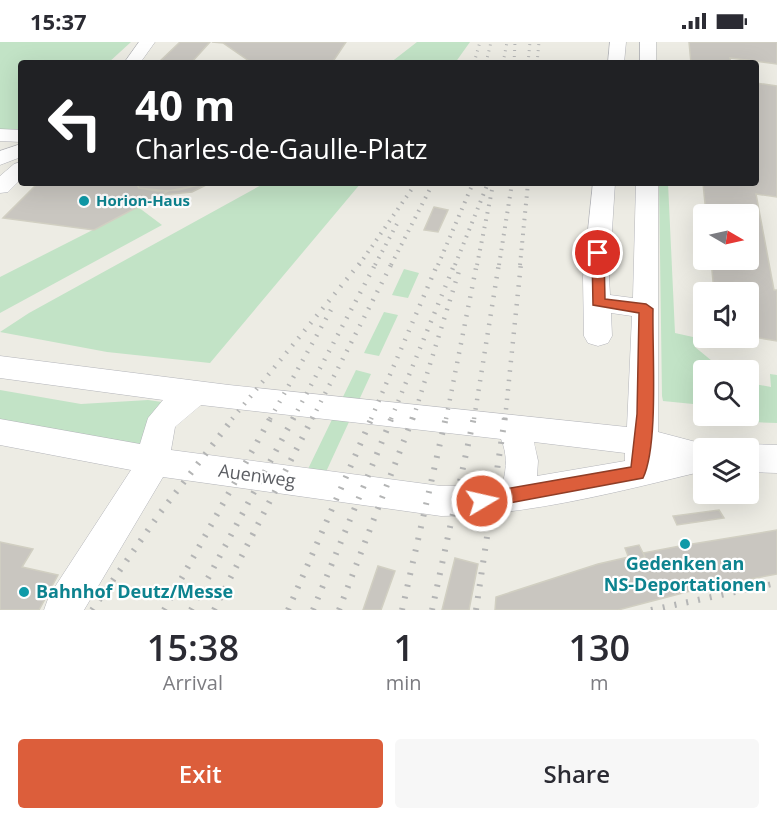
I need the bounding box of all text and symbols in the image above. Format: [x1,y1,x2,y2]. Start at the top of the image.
text: 15:37 [30,6,87,36]
text: 40 m [135,76,235,133]
icon: left [36,84,114,162]
text: Charles-de-Gaulle-Platz [135,130,428,167]
place label: Horion-Haus [96,190,190,210]
marker: Horion-Haus [77,194,91,208]
north arrow [693,204,759,270]
map controls [693,204,759,504]
pin [572,227,623,278]
icon: arrive [581,236,614,269]
button: sound [693,282,759,348]
button: search [693,360,759,426]
button: layers [693,438,759,504]
street label: Auenweg [217,458,297,492]
position arrow [450,469,514,533]
marker: Gedenken an NS-Deportationen [678,537,692,551]
place label: Gedenken an NS-Deportationen [604,551,766,596]
place label: Bahnhof Deutz/Messe [36,579,233,603]
marker: Bahnhof Deutz/Messe [17,585,31,599]
text: 15:38 [147,623,239,672]
text: 1 [393,623,414,672]
text: 130 [568,623,630,672]
text: Arrival [163,669,223,696]
text: min [386,669,422,696]
text: m [590,669,609,696]
button: Exit [18,739,383,808]
button: Share [395,739,759,808]

